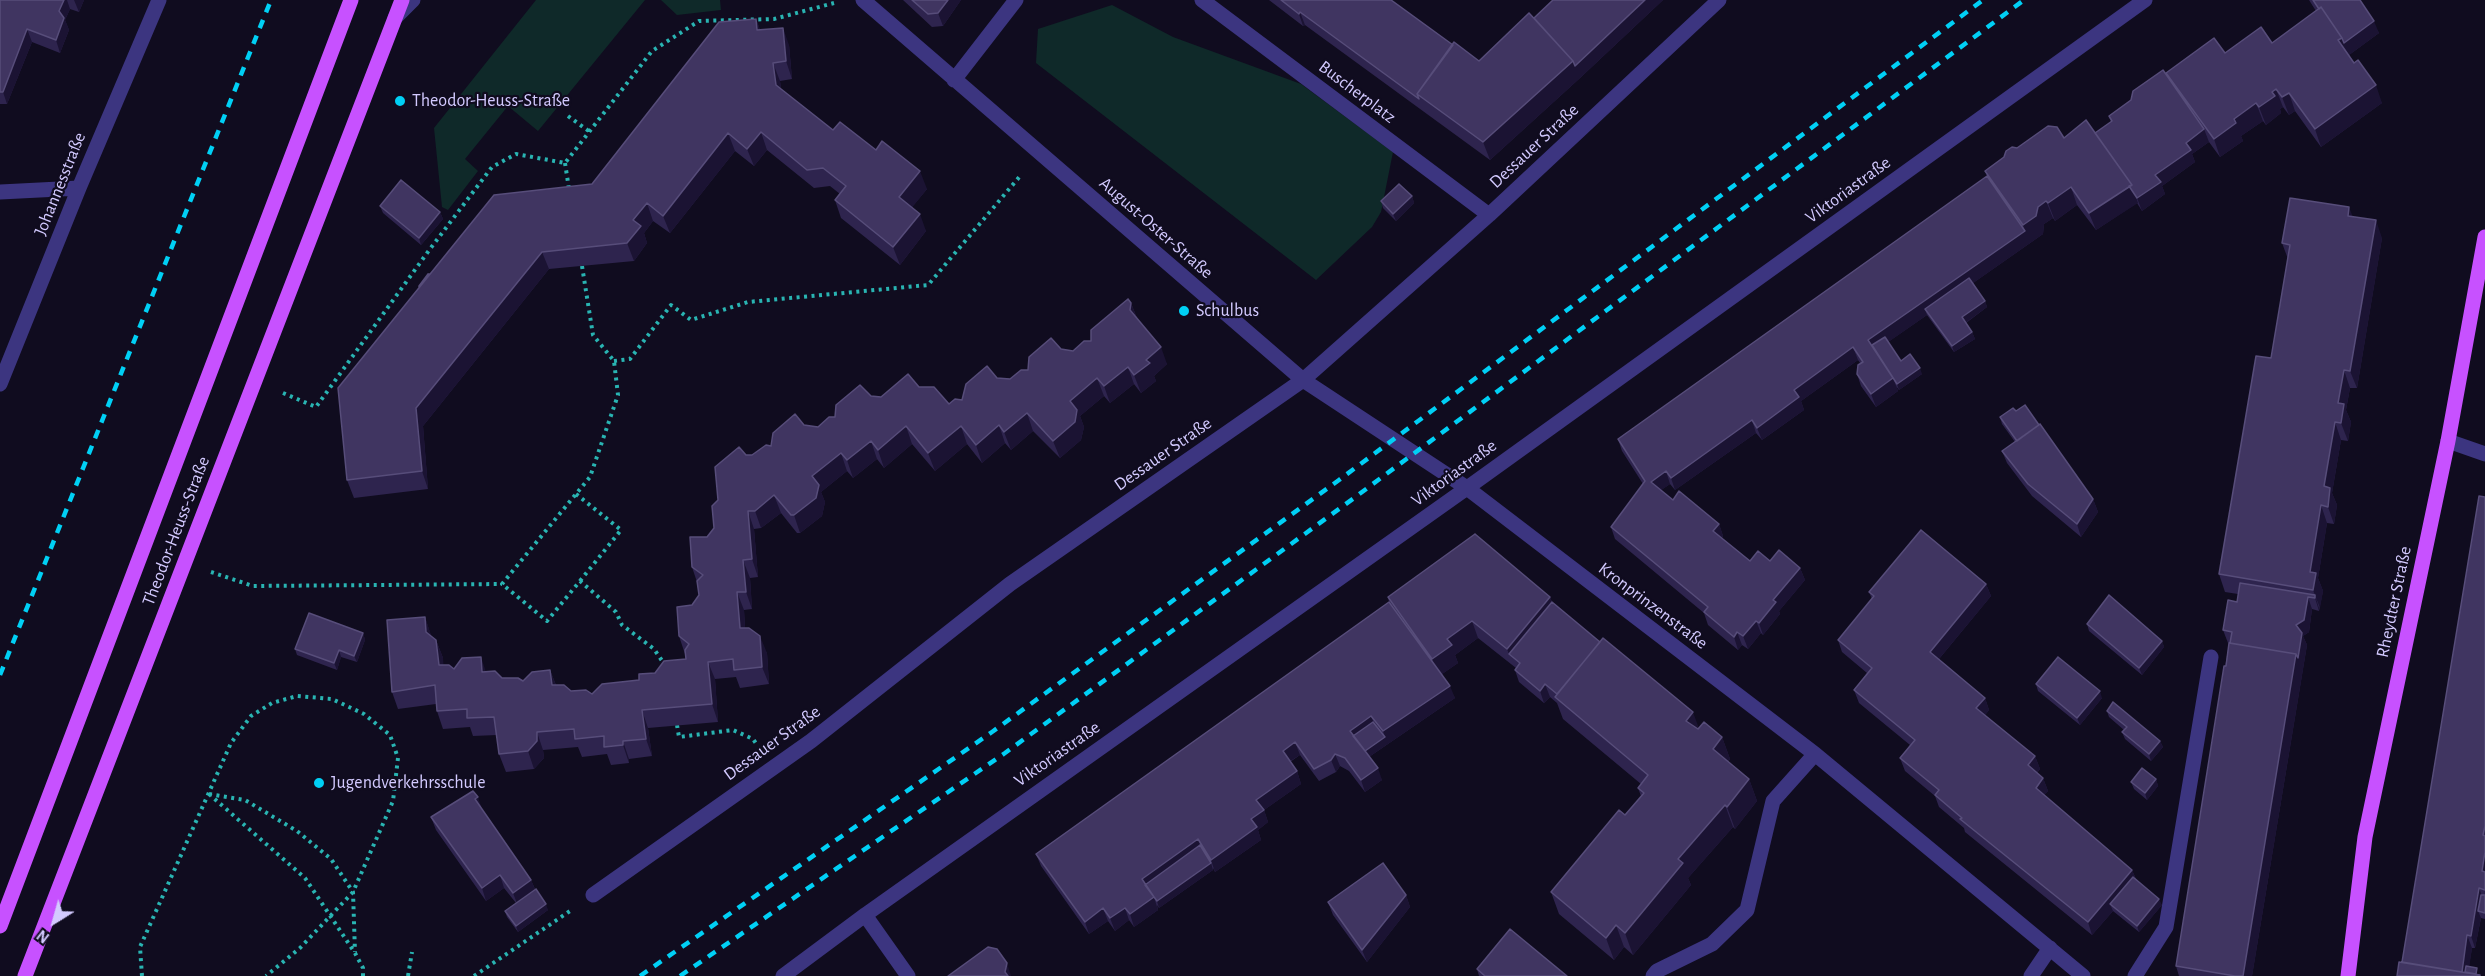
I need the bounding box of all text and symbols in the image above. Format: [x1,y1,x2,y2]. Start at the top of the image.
street label: Buscherplatz [1314,56,1400,128]
place label: Theodor-Heuss-Straße [412,90,570,112]
marker: Theodor-Heuss-Straße [393,94,407,108]
street label: Dessauer Straße [1485,99,1583,193]
street label: Johannesstraße [29,129,91,239]
street label: Viktoriastraße [1801,152,1895,228]
street label: August-Oster-Straße [1095,173,1217,283]
place label: Schulbus [1196,300,1259,322]
marker: Schulbus [1177,304,1191,318]
street label: Dessauer Straße [1110,412,1216,496]
street label: Viktoriastraße [1407,435,1501,511]
street label: Theodor-Heuss-Straße [138,453,214,609]
street label: Rheydter Straße [2372,544,2416,660]
street label: Kronprinzenstraße [1594,558,1712,654]
street label: Dessauer Straße [719,701,825,785]
street label: Viktoriastraße [1010,716,1104,792]
place label: Jugendverkehrsschule [331,772,485,794]
marker: Jugendverkehrsschule [312,776,326,790]
north arrow [24,892,84,952]
text: N [34,927,52,946]

